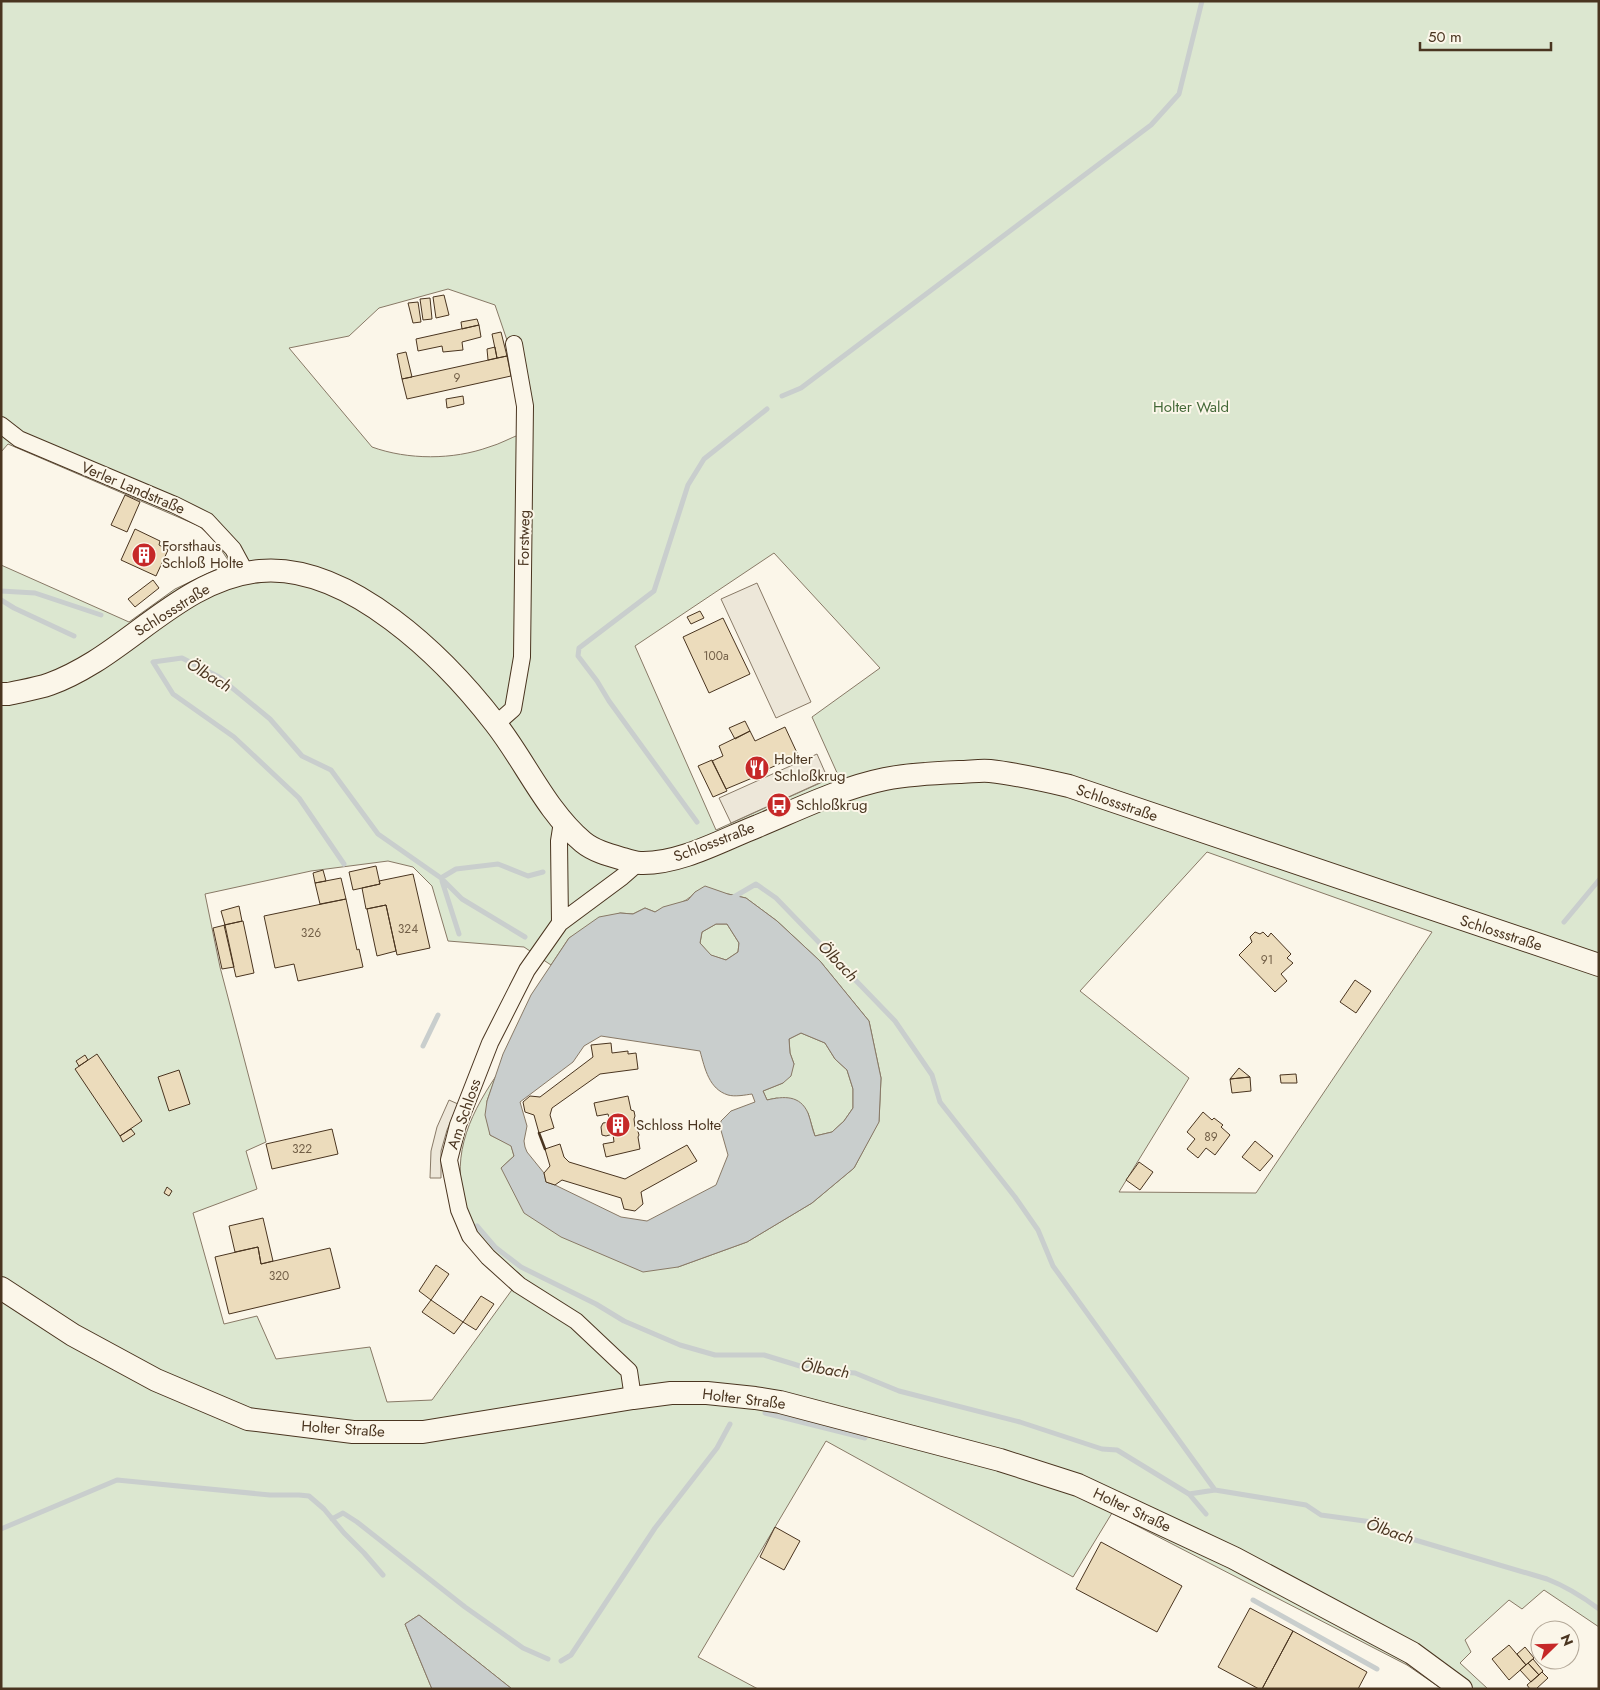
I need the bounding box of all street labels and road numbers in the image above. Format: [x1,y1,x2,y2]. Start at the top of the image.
street label: Verler Landstraße [78,456,189,520]
street label: Forstweg [513,510,535,566]
street label: Schlossstraße [130,578,214,642]
street label: Schlossstraße [1073,779,1161,827]
street label: Schlossstraße [670,816,758,868]
street label: Schlossstraße [1457,909,1545,957]
street label: Am Schloss [442,1076,486,1152]
street label: Holter Straße [701,1383,787,1415]
street label: Holter Straße [300,1415,386,1443]
street label: Holter Straße [1089,1482,1175,1538]

